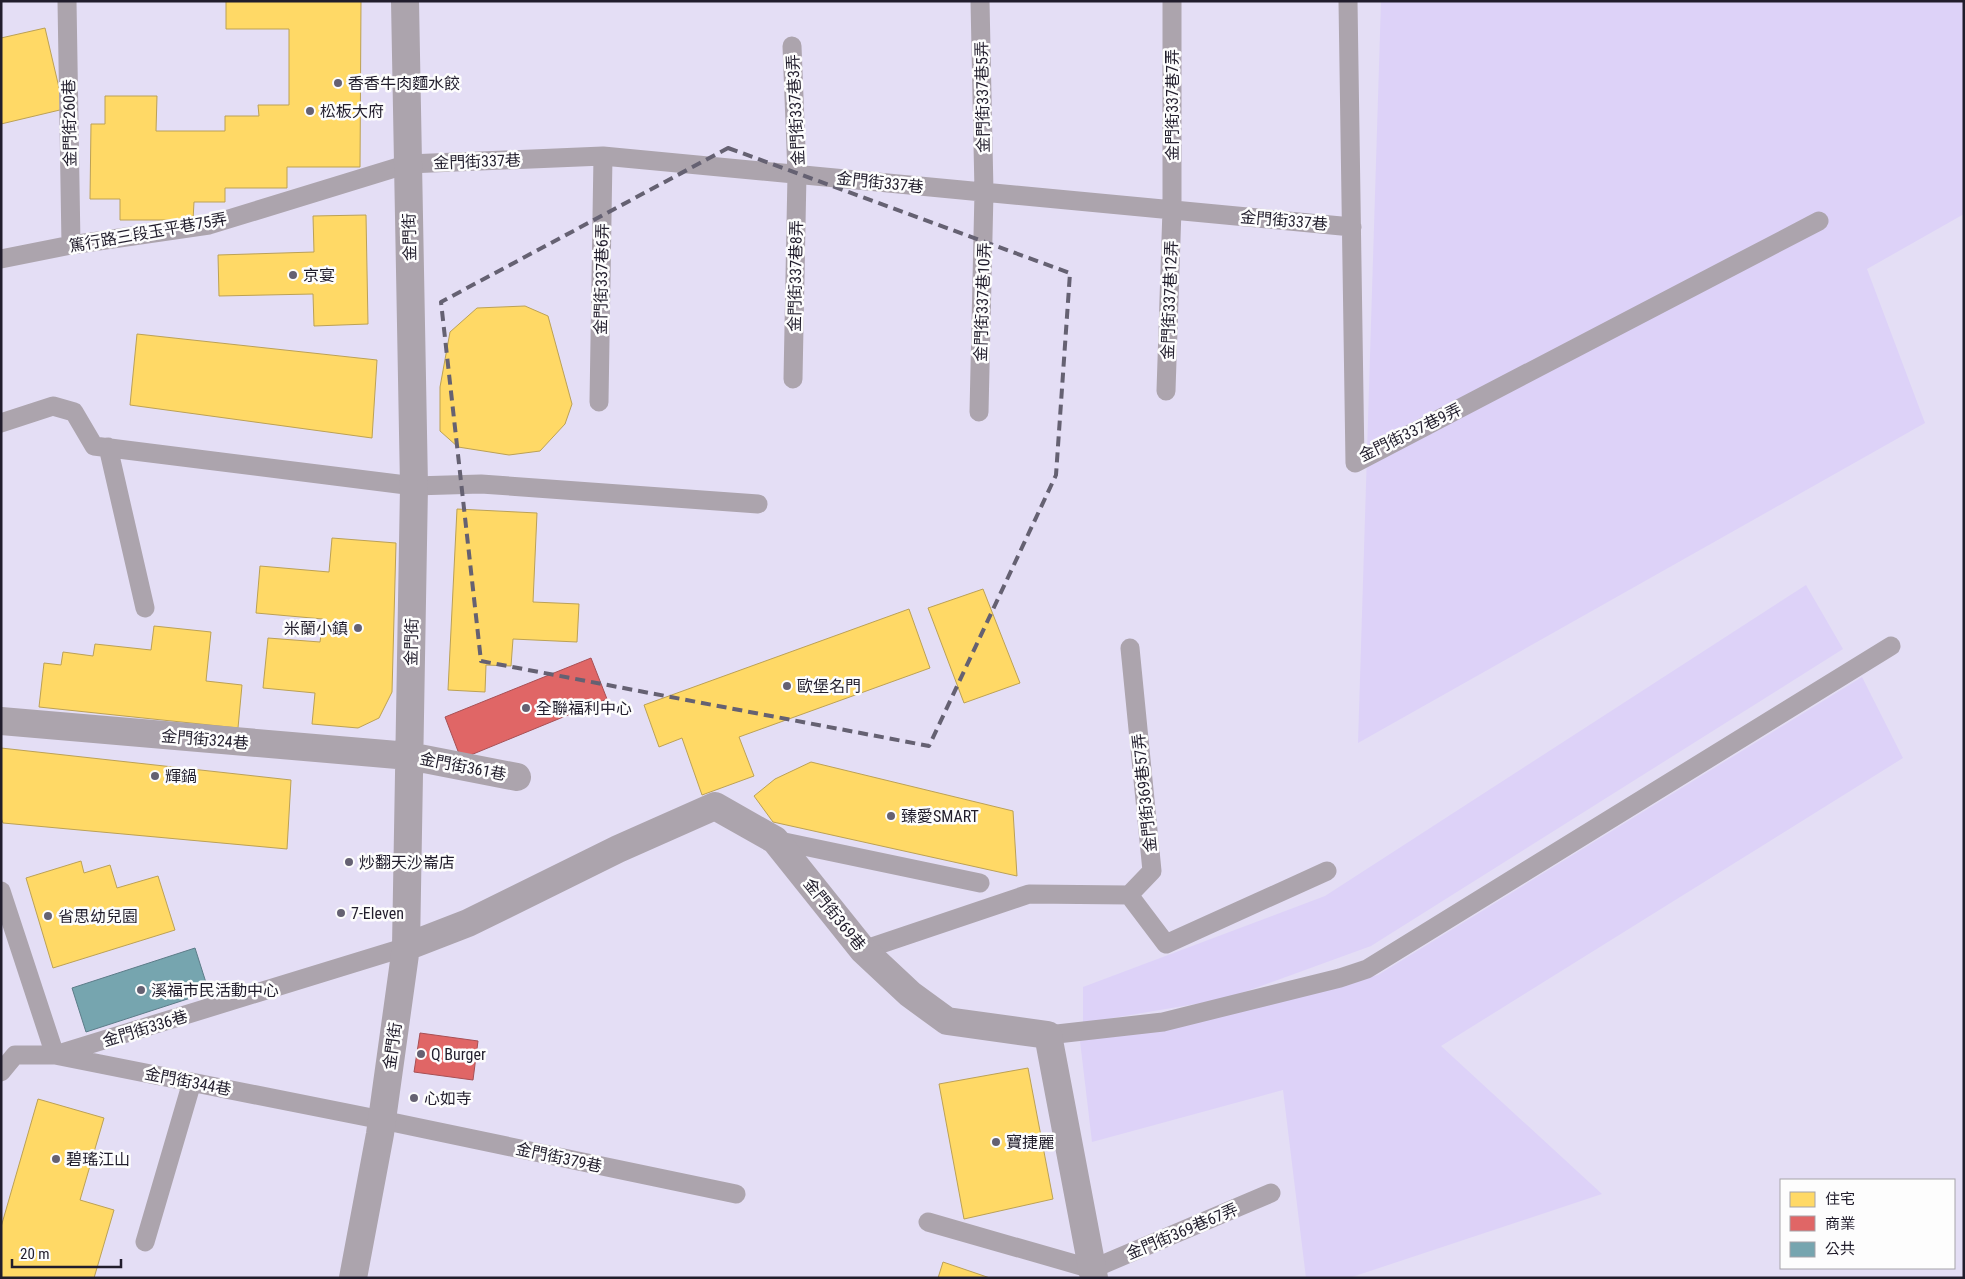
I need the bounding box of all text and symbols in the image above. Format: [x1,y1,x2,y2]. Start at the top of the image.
street label: 金門街337巷5弄 [972,41,993,153]
street label: 金門街337巷7弄 [1163,49,1182,161]
street label: 金門街337巷3弄 [783,54,808,166]
place label: 香香牛肉麵水餃 [348,74,460,93]
marker: 香香牛肉麵水餃 [332,77,344,89]
street label: 金門街260巷 [59,79,80,167]
place label: 松板大府 [320,102,384,121]
marker: 松板大府 [304,105,316,117]
street label: 金門街337巷 [433,150,521,173]
street label: 金門街337巷 [835,168,925,197]
street label: 金門街337巷 [1239,207,1328,234]
street label: 篤行路三段玉平巷75弄 [68,209,228,256]
street label: 金門街 [400,213,419,261]
street label: 金門街337巷8弄 [785,220,806,332]
street label: 金門街337巷6弄 [591,223,612,335]
street label: 金門街337巷12弄 [1158,240,1181,360]
street label: 金門街337巷10弄 [971,242,994,362]
place label: 京宴 [303,266,335,285]
marker: 京宴 [287,269,299,281]
street label: 金門街337巷9弄 [1356,399,1465,465]
street label: 金門街 [402,618,421,666]
place label: 米蘭小鎮 [284,619,348,638]
marker: 米蘭小鎮 [352,622,364,634]
place label: 歐堡名門 [797,677,861,696]
marker: 歐堡名門 [781,680,793,692]
place label: 全聯福利中心 [536,699,632,718]
marker: 全聯福利中心 [520,702,532,714]
street label: 金門街324巷 [160,726,249,753]
street label: 金門街369巷57弄 [1129,733,1160,853]
street label: 金門街361巷 [418,749,508,784]
place label: 輝鍋 [165,767,197,786]
marker: 輝鍋 [149,770,161,782]
place label: 臻愛SMART [901,807,979,826]
marker: 臻愛SMART [885,810,897,822]
place label: 炒翻天沙崙店 [359,853,455,872]
marker: 炒翻天沙崙店 [343,856,355,868]
street label: 金門街369巷 [800,874,870,954]
place label: 7-Eleven [351,904,404,923]
place label: 省思幼兒園 [58,907,138,926]
marker: 7-Eleven [335,907,347,919]
marker: 省思幼兒園 [42,910,54,922]
place label: 溪福市民活動中心 [151,981,279,1000]
marker: 溪福市民活動中心 [135,984,147,996]
street label: 金門街336巷 [100,1007,190,1050]
street label: 金門街 [380,1021,405,1071]
place label: Q Burger [431,1045,486,1064]
marker: Q Burger [415,1048,427,1060]
street label: 金門街344巷 [143,1064,233,1099]
place label: 心如寺 [424,1089,472,1108]
marker: 心如寺 [408,1092,420,1104]
place label: 寶捷麗 [1006,1133,1054,1152]
marker: 寶捷麗 [990,1136,1002,1148]
street label: 金門街379巷 [514,1139,604,1176]
place label: 碧瑤江山 [66,1150,130,1169]
marker: 碧瑤江山 [50,1153,62,1165]
legend [1780,1179,1955,1269]
text: 住宅 [1825,1190,1855,1208]
street label: 金門街369巷67弄 [1123,1199,1241,1264]
text: 商業 [1825,1215,1855,1233]
scale bar [12,1236,121,1268]
text: 公共 [1825,1240,1855,1258]
text: 20 m [20,1245,50,1263]

